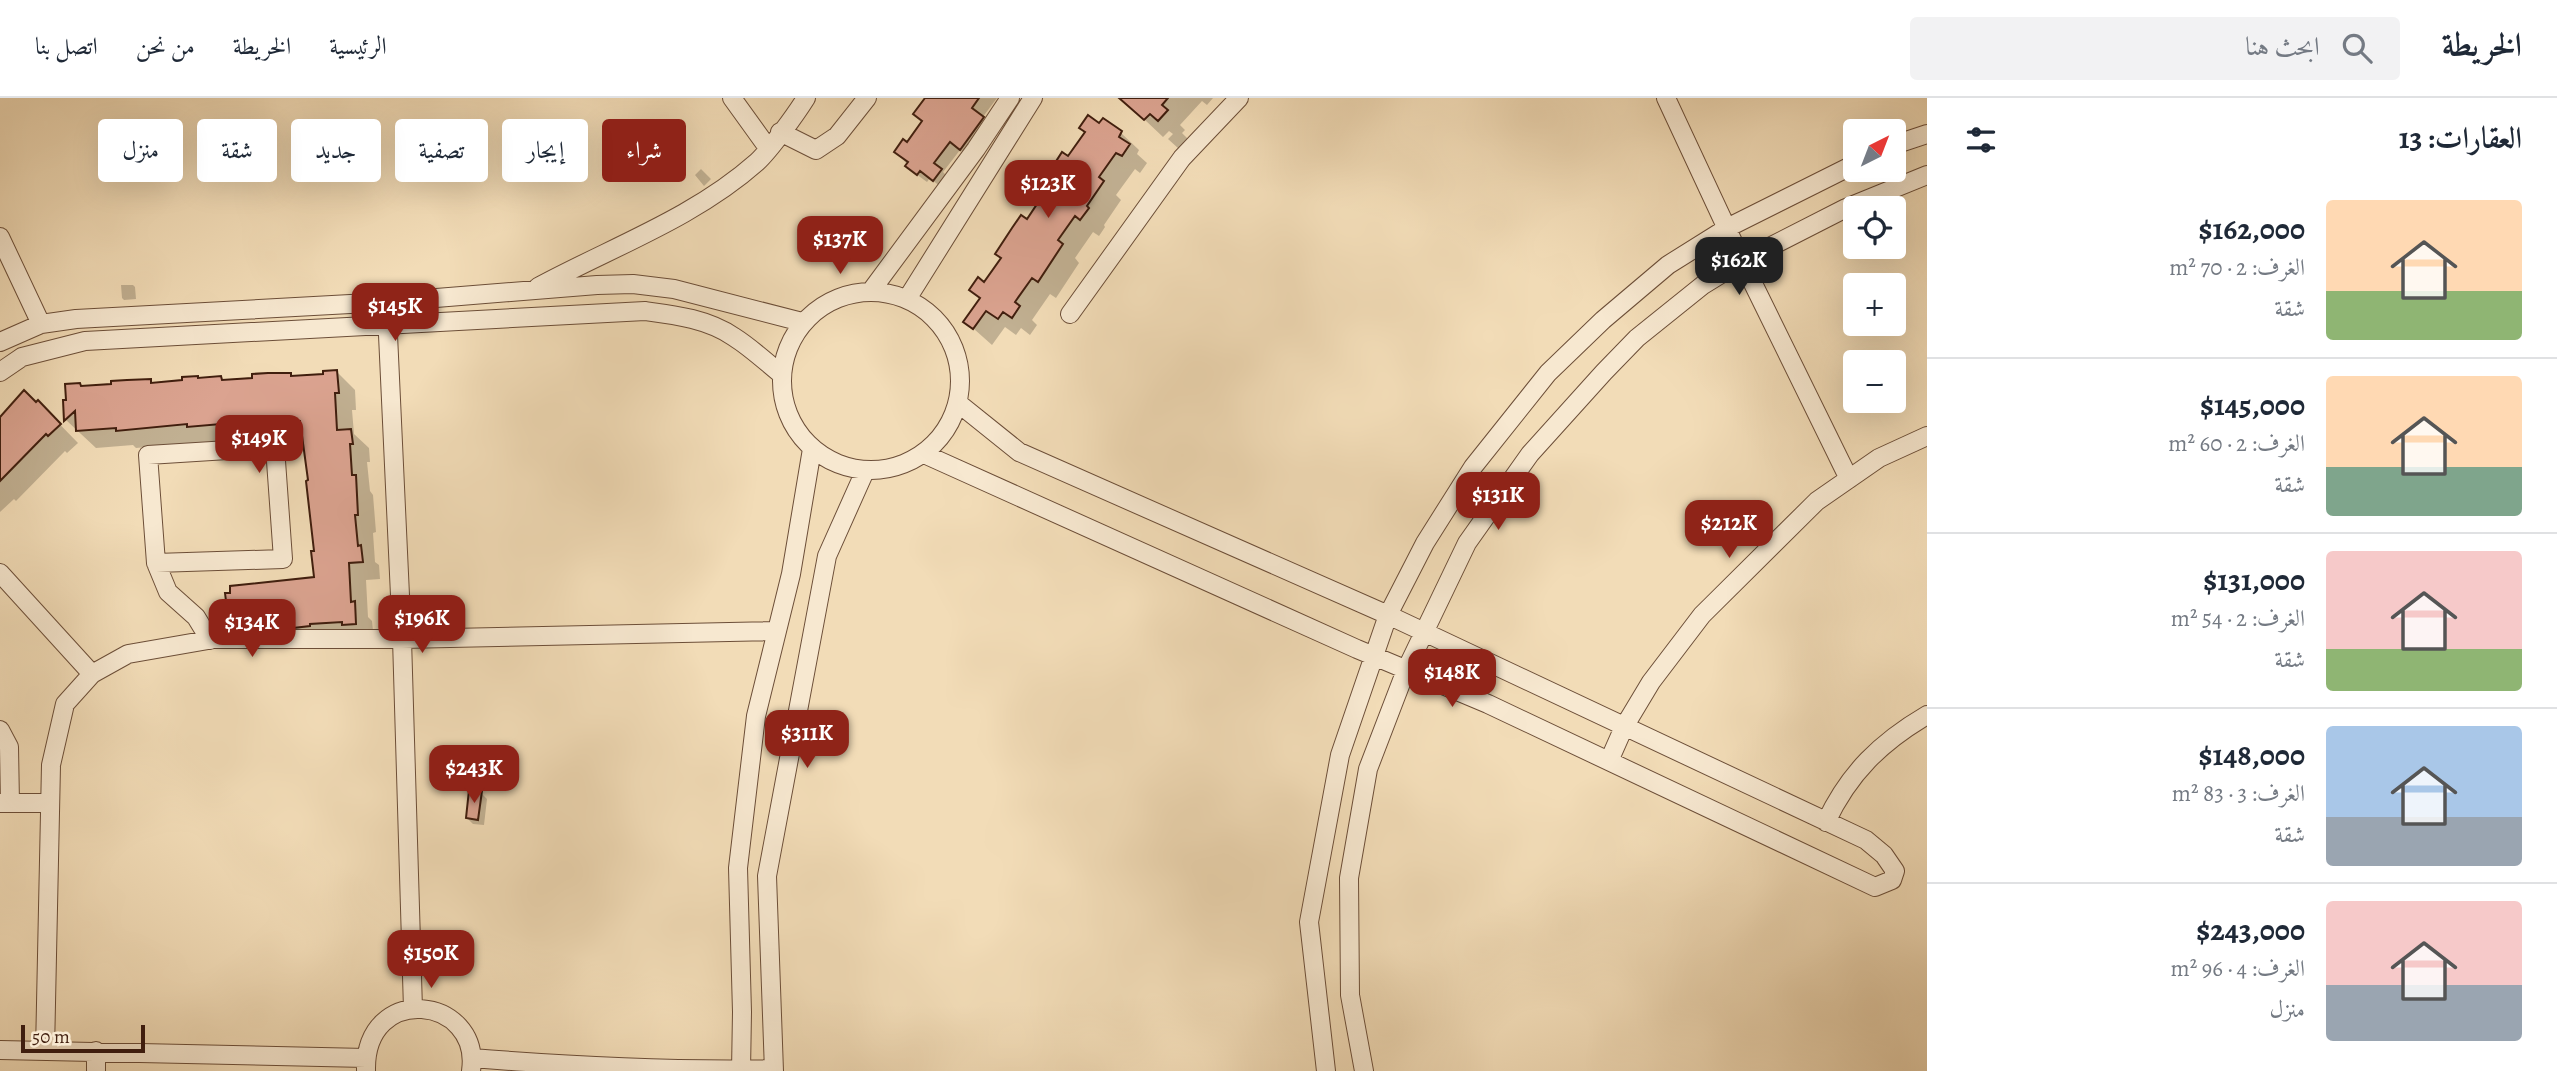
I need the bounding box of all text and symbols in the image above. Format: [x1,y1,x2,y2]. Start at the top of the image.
search box [1910,17,2400,80]
text: الخريطة [2442,22,2522,67]
text: ابحث هنا [2245,29,2320,64]
icon: search [2338,29,2376,67]
text: اتصل بنا [35,30,98,62]
text: من نحن [136,30,195,62]
text: الخريطة [233,30,291,62]
text: الرئيسية [329,30,387,62]
text: العقارات: 13 [2399,118,2522,158]
chip: منزل [98,119,183,182]
chip: شقة [197,119,277,182]
chip: جديد [291,119,381,182]
chip: تصفية [395,119,488,182]
chip: إيجار [502,119,588,182]
chip: شراء [602,119,686,182]
north arrow [1843,119,1906,182]
map controls [1843,119,1906,413]
icon: filters [1962,121,2000,159]
pin: $123K [999,160,1097,220]
text: $123K [1020,167,1076,198]
button: locate [1843,196,1906,259]
text: $162,000 [2198,209,2305,249]
pin: $137K [791,216,889,276]
text: $137K [813,223,867,254]
icon: home [2382,228,2466,312]
pin: $162K [1690,238,1788,297]
text: $162K [1711,244,1767,275]
text: الغرف: 2 · 70 m² [2169,252,2305,283]
button: + [1843,273,1906,336]
pin: $145K [346,284,444,343]
text: $145K [368,290,422,321]
text: شقة [2275,293,2305,324]
button: − [1843,350,1906,413]
text: $145,000 [2200,385,2305,425]
icon: home [2382,404,2466,488]
pin: $149K [210,416,308,475]
text: $149K [231,422,287,453]
text: الغرف: 2 · 60 m² [2168,428,2305,459]
text: شقة [2275,469,2305,500]
pin: $131K [1449,472,1547,532]
text: $131K [1472,479,1524,510]
pin: $212K [1680,500,1778,560]
text: $212K [1701,507,1757,538]
text: $131,000 [2203,560,2305,600]
icon: home [2382,579,2466,663]
pin: $196K [373,596,471,655]
pin: $134K [203,600,301,659]
text: $196K [394,602,450,633]
text: الغرف: 2 · 54 m² [2171,603,2305,634]
text: $134K [225,606,279,637]
text: شقة [2275,644,2305,675]
pin: $148K [1403,650,1501,709]
text: $148K [1424,656,1480,687]
pin: $311K [758,710,856,770]
text: $311K [781,717,833,748]
text: $148,000 [2198,735,2305,775]
pin: $243K [425,746,523,805]
text: $243K [445,752,503,783]
icon: home [2382,754,2466,838]
text: الغرف: 3 · 83 m² [2172,778,2305,809]
text: شقة [2275,819,2305,850]
text: $243,000 [2196,910,2305,950]
icon: home [2382,929,2466,1013]
pin: $150K [382,930,480,990]
text: $150K [403,937,459,968]
text: الغرف: 4 · 96 m² [2171,953,2305,984]
text: منزل [2270,994,2305,1025]
scale bar [21,1022,145,1054]
text: 50 m [32,1024,70,1050]

